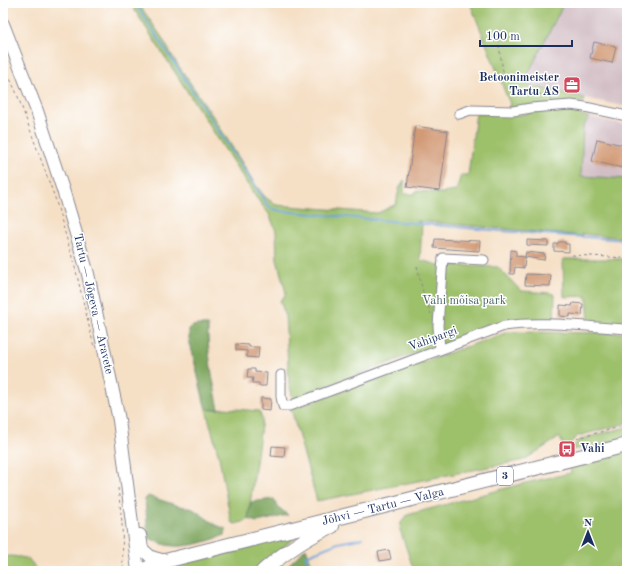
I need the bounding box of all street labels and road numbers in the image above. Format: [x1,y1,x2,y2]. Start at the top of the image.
street label: Tartu — Jõgeva — Aravete [71,233,115,376]
street label: Vahipargi [407,325,459,353]
road number: 3 [497,467,513,485]
street label: Jõhvi — Tartu — Valga [321,486,445,528]

